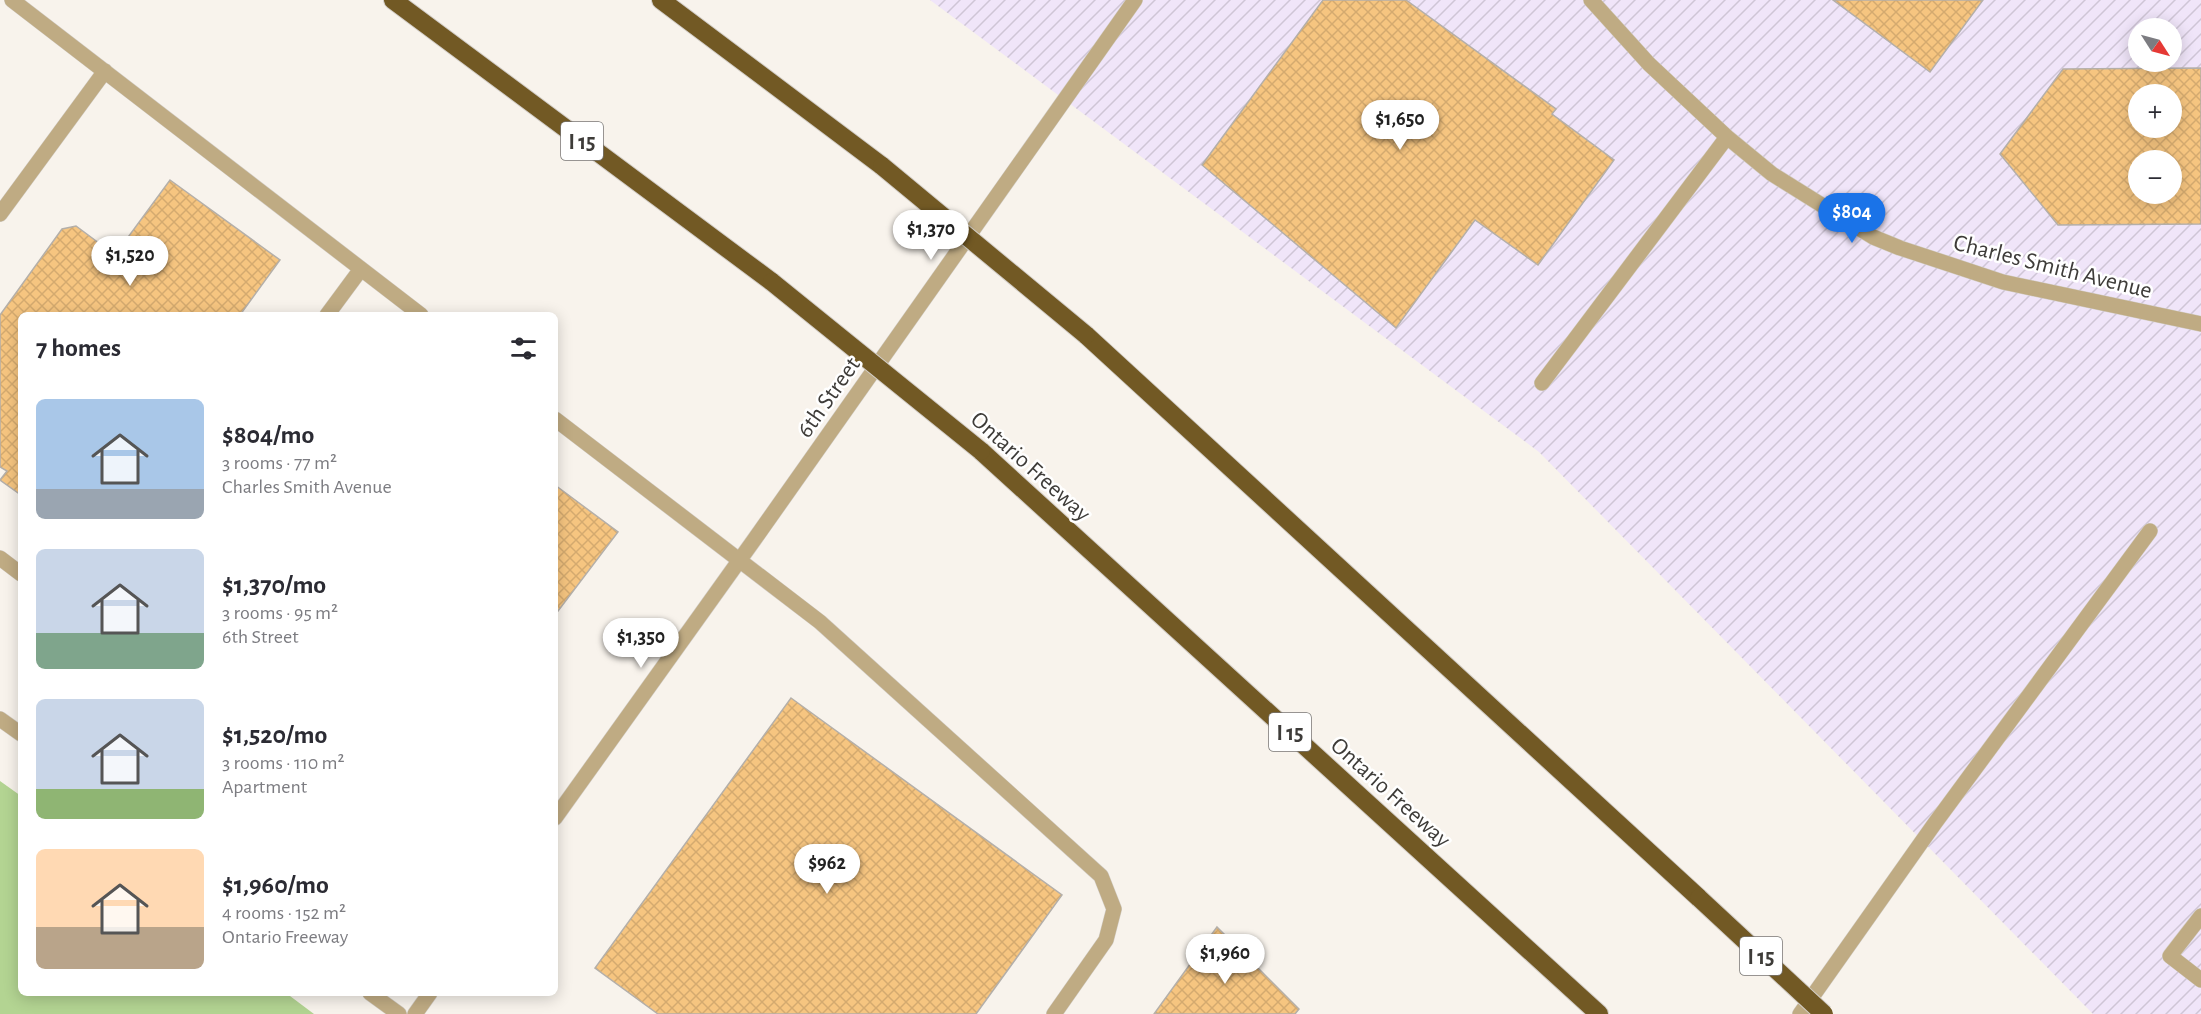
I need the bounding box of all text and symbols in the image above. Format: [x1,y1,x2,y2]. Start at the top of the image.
north arrow [2128,18,2182,72]
map controls [2128,18,2182,204]
button: + [2128,84,2182,138]
pin: $1,650 [1351,100,1449,151]
text: $1,650 [1375,109,1425,129]
road number: I 15 [561,122,603,160]
button: − [2128,150,2182,204]
pin: $804 [1816,193,1888,244]
text: $804 [1832,202,1872,222]
pin: $1,370 [882,210,980,261]
text: $1,370 [907,219,955,239]
street label: Charles Smith Avenue [1951,231,2154,303]
pin: $1,520 [81,236,179,287]
text: $1,520 [105,245,155,265]
icon: filters [507,332,540,365]
text: 7 homes [36,335,121,361]
street label: 6th Street [793,353,865,442]
street label: Ontario Freeway [966,407,1095,526]
text: $804/mo [222,422,314,448]
icon: home [84,423,156,495]
text: 3 rooms · 77 m² [222,453,337,473]
text: Charles Smith Avenue [222,477,392,497]
text: $1,370/mo [222,572,326,598]
icon: home [84,573,156,645]
text: 3 rooms · 95 m² [222,603,338,623]
pin: $1,350 [592,618,690,669]
text: 6th Street [222,627,299,647]
text: $1,350 [617,627,665,647]
road number: I 15 [1269,713,1311,751]
text: $1,520/mo [222,722,327,748]
icon: home [84,723,156,795]
street label: Ontario Freeway [1326,733,1455,852]
text: 3 rooms · 110 m² [222,753,345,773]
text: Apartment [222,777,307,797]
pin: $962 [791,844,863,895]
text: $962 [808,853,846,873]
text: $1,960/mo [222,872,329,898]
icon: home [84,873,156,945]
text: 4 rooms · 152 m² [222,903,346,923]
text: Ontario Freeway [222,927,348,947]
pin: $1,960 [1176,934,1274,985]
road number: I 15 [1740,937,1782,975]
text: $1,960 [1200,943,1250,963]

